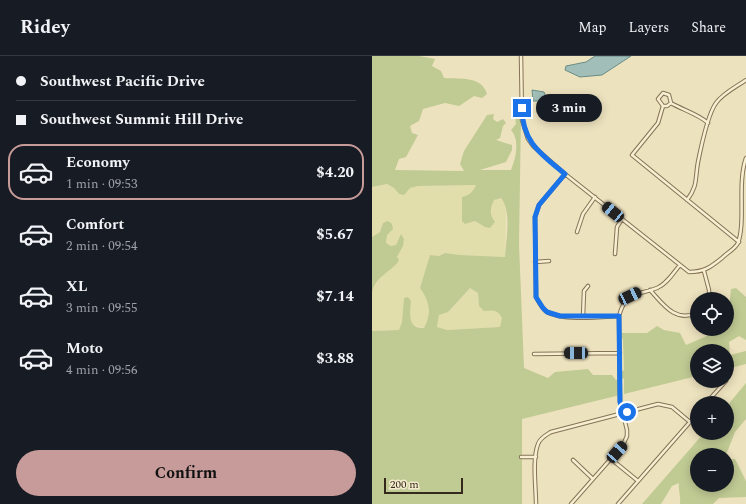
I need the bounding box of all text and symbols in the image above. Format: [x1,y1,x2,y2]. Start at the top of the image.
text: Ridey [20,13,70,42]
text: Map [578,17,607,38]
text: Layers [629,17,669,38]
text: Share [691,17,726,38]
text: Southwest Pacific Drive [40,70,205,93]
callout: 3 min [536,94,602,122]
text: 3 min [552,98,586,118]
route end [513,99,531,117]
text: Southwest Summit Hill Drive [40,108,243,131]
text: Economy [66,151,130,174]
icon: car [18,154,54,190]
text: $4.20 [316,161,354,184]
text: 1 min · 09:53 [66,174,138,194]
car [600,200,626,224]
text: Comfort [66,213,124,236]
icon: car [18,216,54,252]
text: $5.67 [316,223,354,246]
text: 2 min · 09:54 [66,236,138,256]
text: XL [66,275,87,298]
icon: car [18,278,54,314]
text: $7.14 [316,285,354,308]
car [617,285,643,307]
map controls [690,292,734,492]
button: locate [690,292,734,336]
text: 3 min · 09:55 [66,298,138,318]
text: Moto [66,337,103,360]
icon: car [18,340,54,376]
button: layers [690,344,734,388]
text: $3.88 [316,347,354,370]
car [564,347,588,359]
text: 4 min · 09:56 [66,360,138,380]
button: + [690,396,734,440]
route start [618,403,636,421]
car [605,439,629,465]
button: − [690,448,734,492]
button: Confirm [16,450,356,496]
scale bar [384,476,463,495]
text: 200 m [390,476,419,493]

